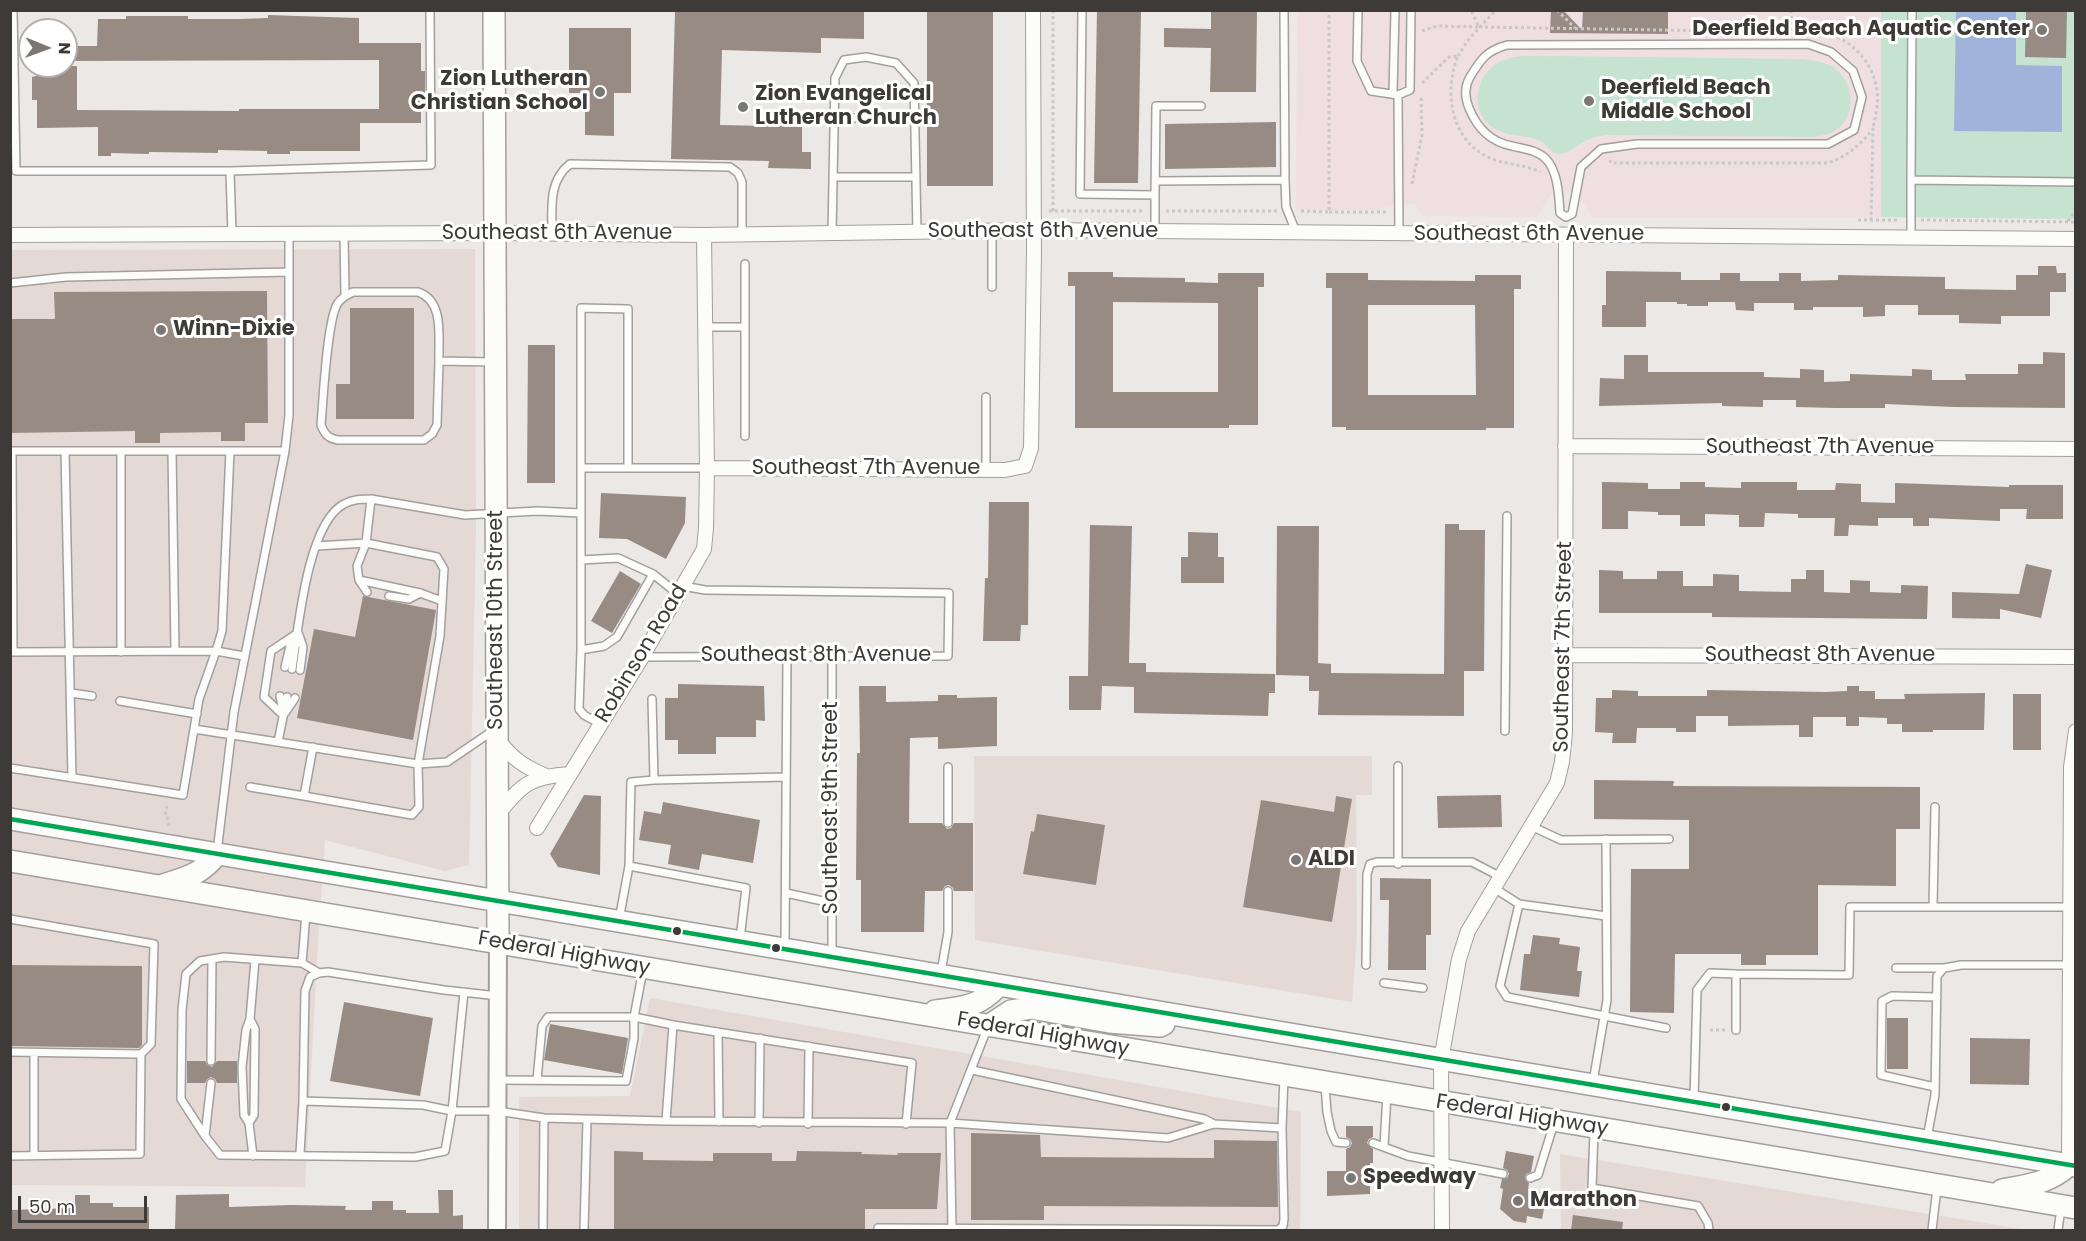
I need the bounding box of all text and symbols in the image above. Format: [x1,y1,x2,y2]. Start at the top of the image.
place label: Deerfield Beach Aquatic Center [1692,17,2030,43]
north arrow [18,18,78,78]
marker: Deerfield Beach Aquatic Center [2035,23,2049,37]
text: N [53,42,76,55]
place label: Zion Lutheran Christian School [411,67,588,117]
place label: Deerfield Beach Middle School [1601,76,1771,126]
place label: Zion Evangelical Lutheran Church [755,82,937,132]
marker: Zion Lutheran Christian School [593,85,607,99]
marker: Deerfield Beach Middle School [1582,94,1596,108]
marker: Zion Evangelical Lutheran Church [736,100,750,114]
street label: Southeast 6th Avenue [928,219,1158,245]
street label: Southeast 6th Avenue [442,221,672,247]
street label: Southeast 6th Avenue [1414,222,1644,248]
place label: Winn-Dixie [173,317,295,343]
marker: Winn-Dixie [154,323,168,337]
street label: Southeast 7th Avenue [1706,435,1934,461]
street label: Southeast 7th Avenue [752,456,980,482]
street label: Southeast 10th Street [484,510,510,730]
street label: Southeast 7th Street [1550,541,1578,753]
street label: Robinson Road [591,580,693,728]
street label: Southeast 8th Avenue [701,643,931,669]
street label: Southeast 8th Avenue [1705,643,1935,669]
street label: Southeast 9th Street [819,701,845,915]
place label: ALDI [1308,847,1355,873]
marker: ALDI [1289,853,1303,867]
unlabelled marker [671,925,683,937]
street label: Federal Highway [476,926,652,982]
unlabelled marker [770,942,782,954]
street label: Federal Highway [955,1007,1131,1063]
street label: Federal Highway [1434,1090,1610,1142]
unlabelled marker [1720,1101,1732,1113]
place label: Speedway [1363,1165,1476,1191]
marker: Speedway [1344,1171,1358,1185]
scale bar [21,1184,150,1222]
place label: Marathon [1530,1188,1637,1214]
text: 50 m [29,1194,75,1219]
marker: Marathon [1511,1194,1525,1208]

